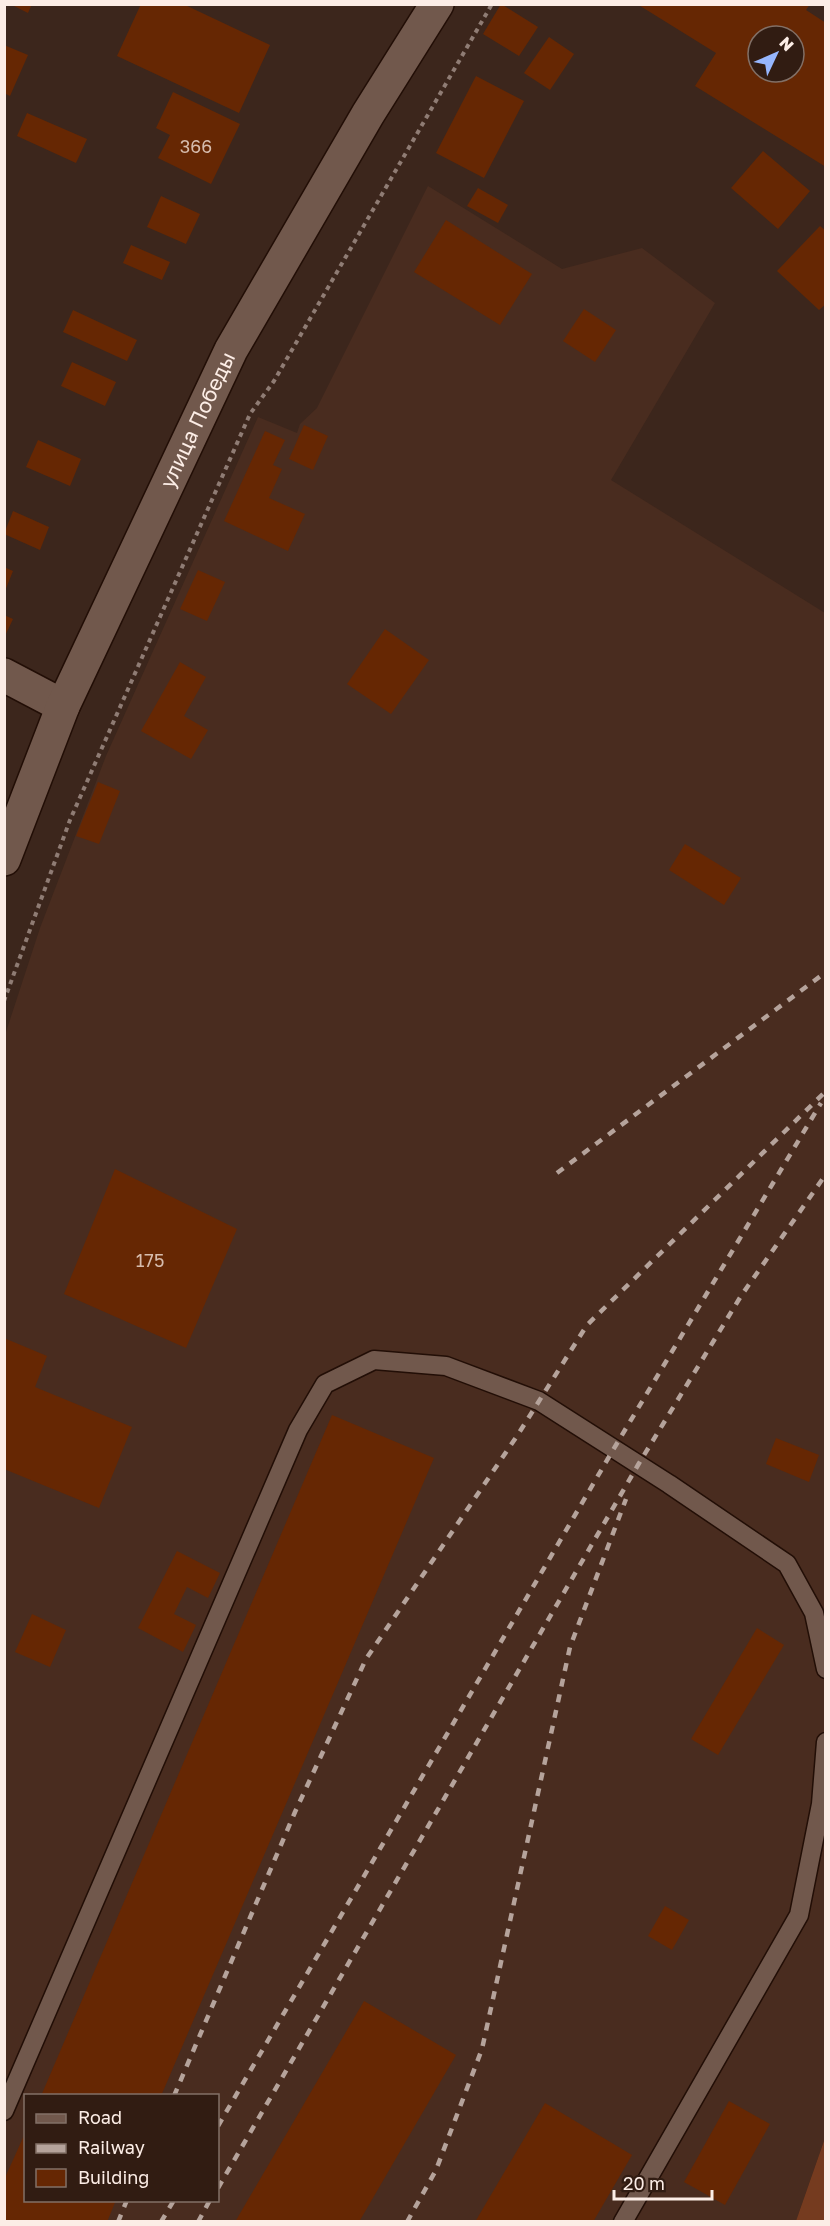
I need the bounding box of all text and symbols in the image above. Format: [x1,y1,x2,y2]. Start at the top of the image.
north arrow [746,24,806,84]
text: N [775,32,798,55]
house number: 366 [180,135,212,157]
street label: улица Победы [154,347,240,492]
house number: 175 [136,1249,164,1271]
legend [24,2094,219,2202]
text: Road [78,2106,122,2128]
text: Railway [78,2136,145,2158]
scale bar [614,2163,712,2201]
text: Building [78,2166,149,2188]
text: 20 m [623,2172,665,2194]

